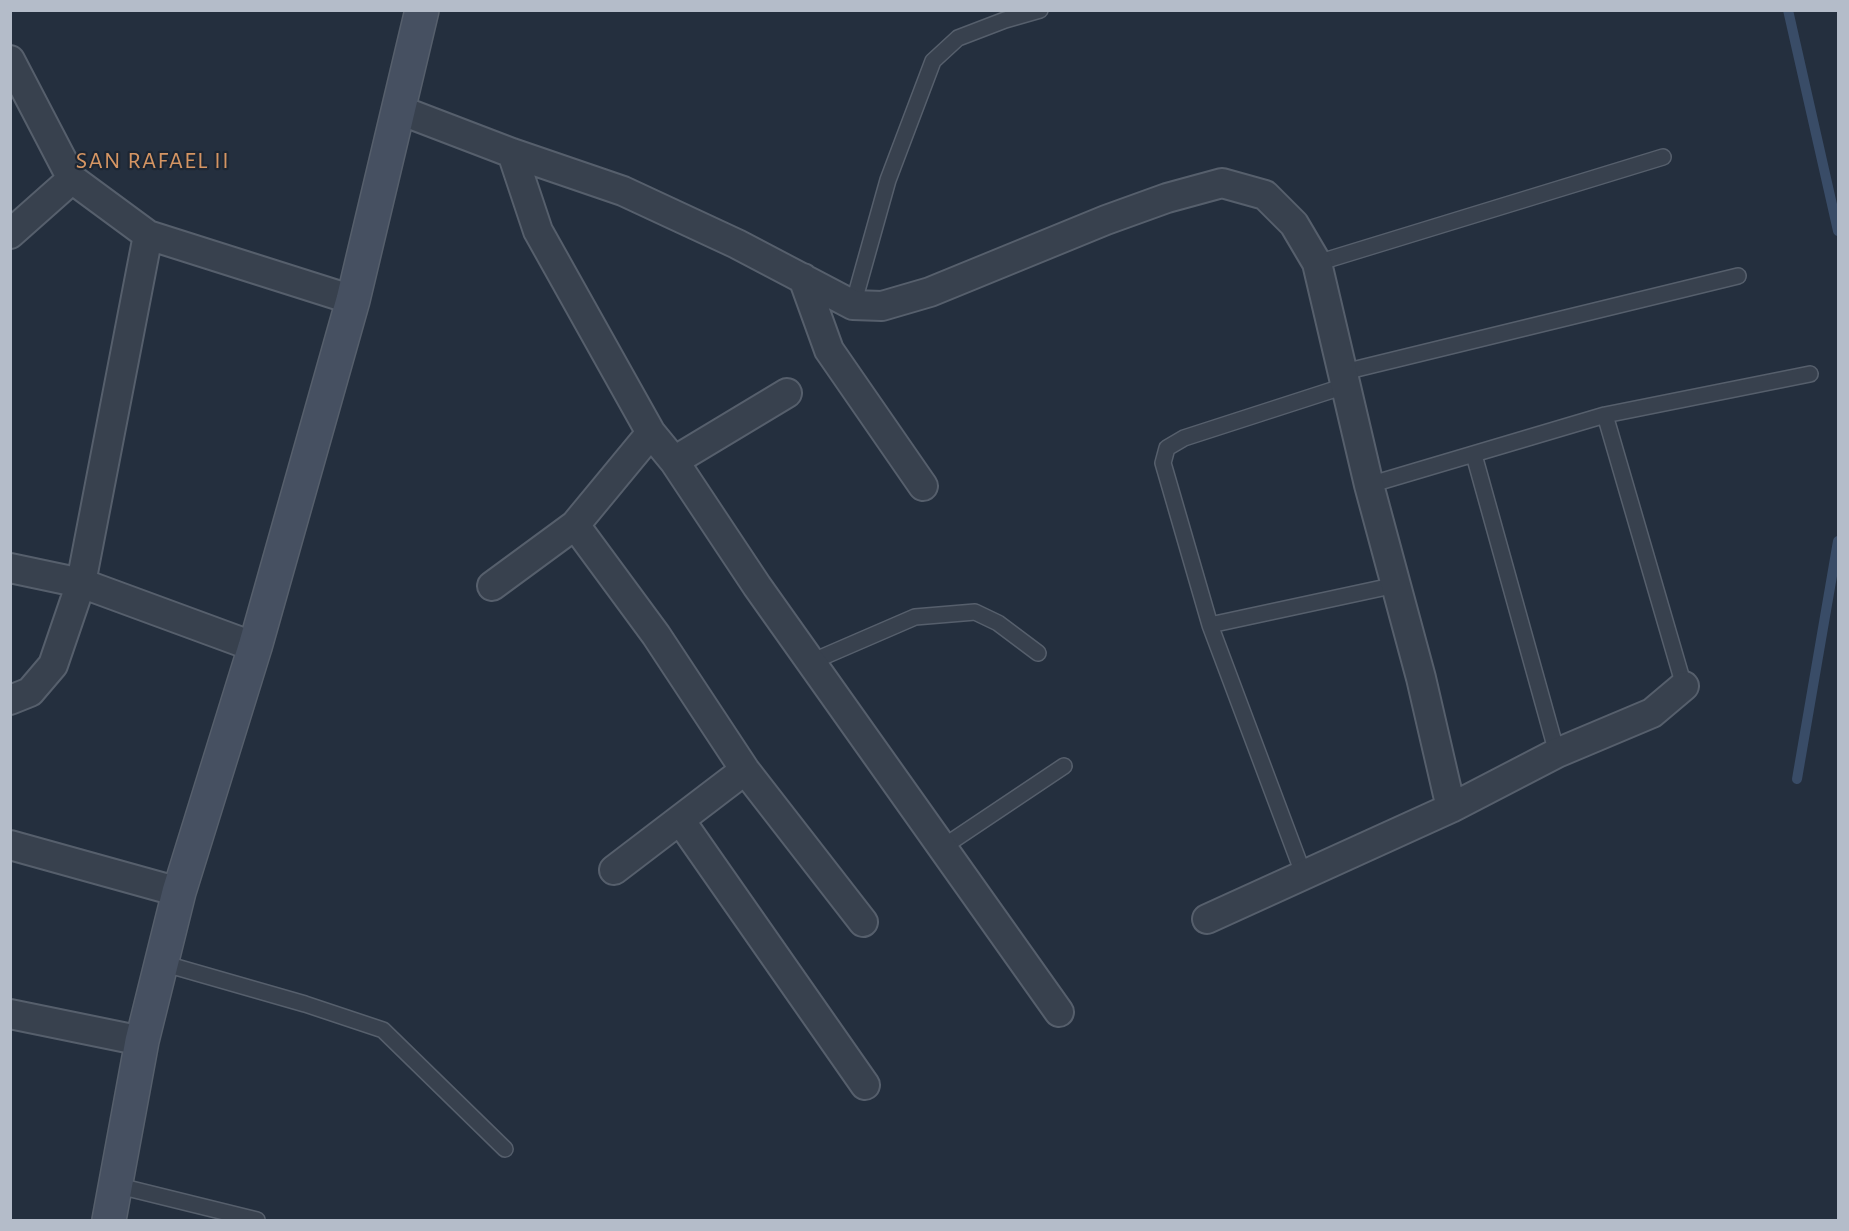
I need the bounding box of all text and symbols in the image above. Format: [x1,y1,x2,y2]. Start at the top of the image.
district label: SAN RAFAEL II [76,147,230,175]

